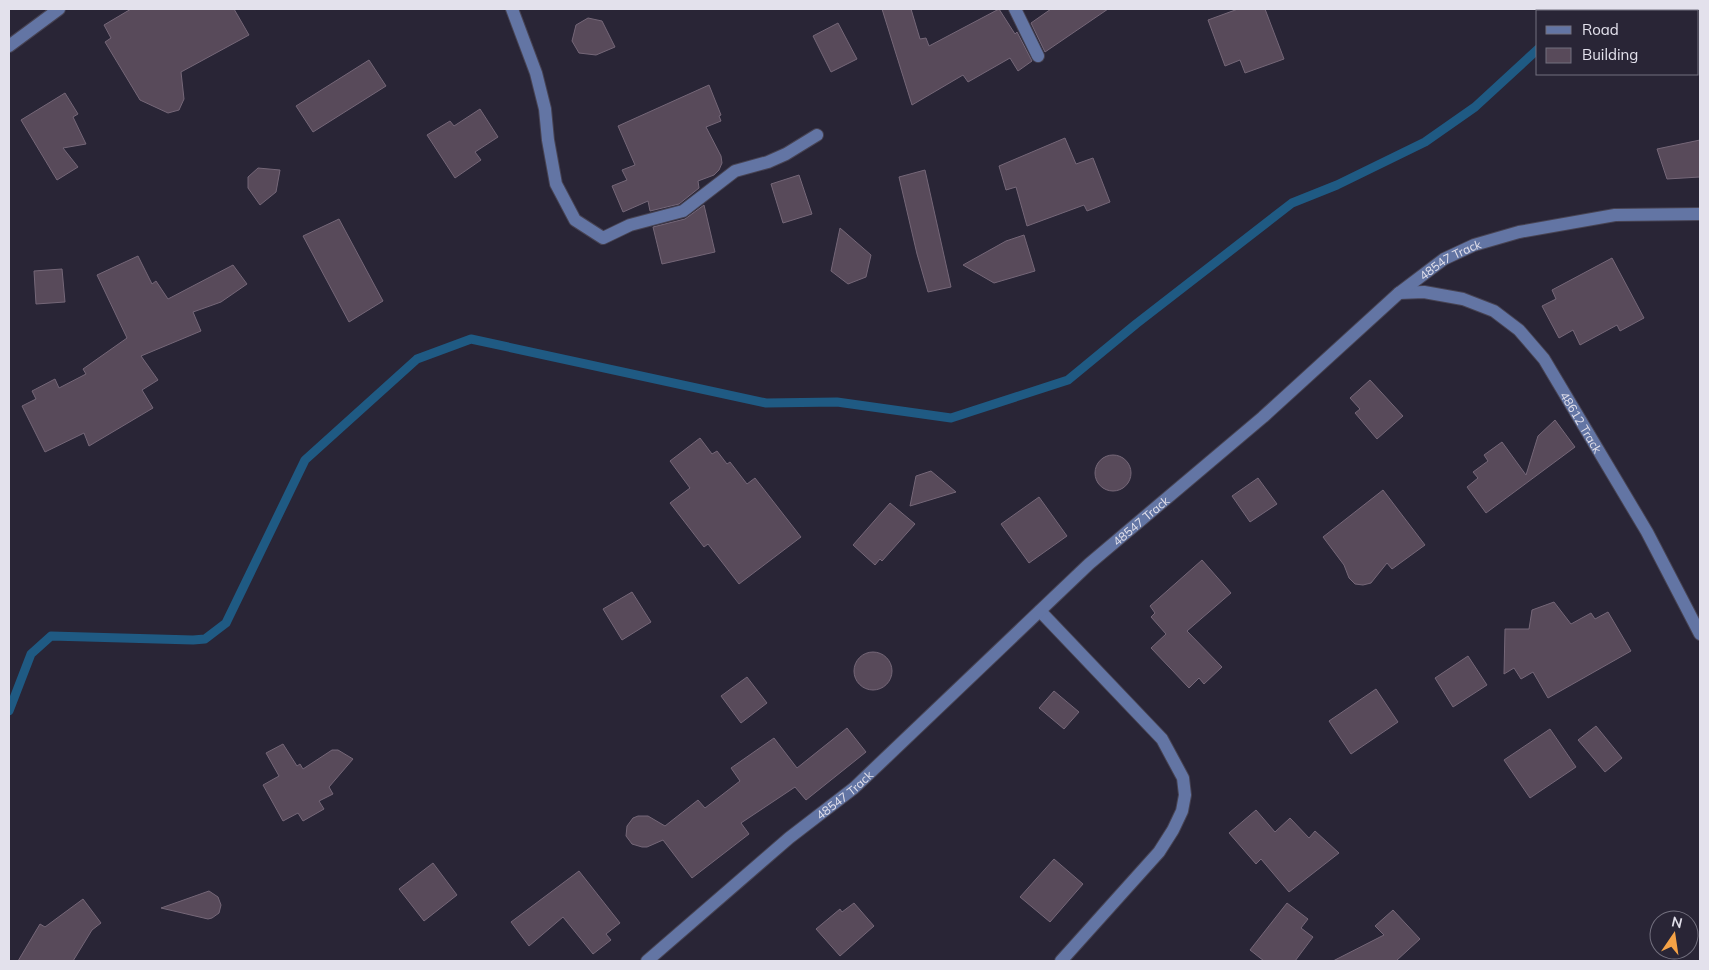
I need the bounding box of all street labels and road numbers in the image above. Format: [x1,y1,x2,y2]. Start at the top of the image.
street label: 48547 Track [1416,236,1483,283]
street label: 48612 Track [1557,389,1606,456]
street label: 48547 Track [1109,492,1172,548]
street label: 48547 Track [813,766,876,822]

